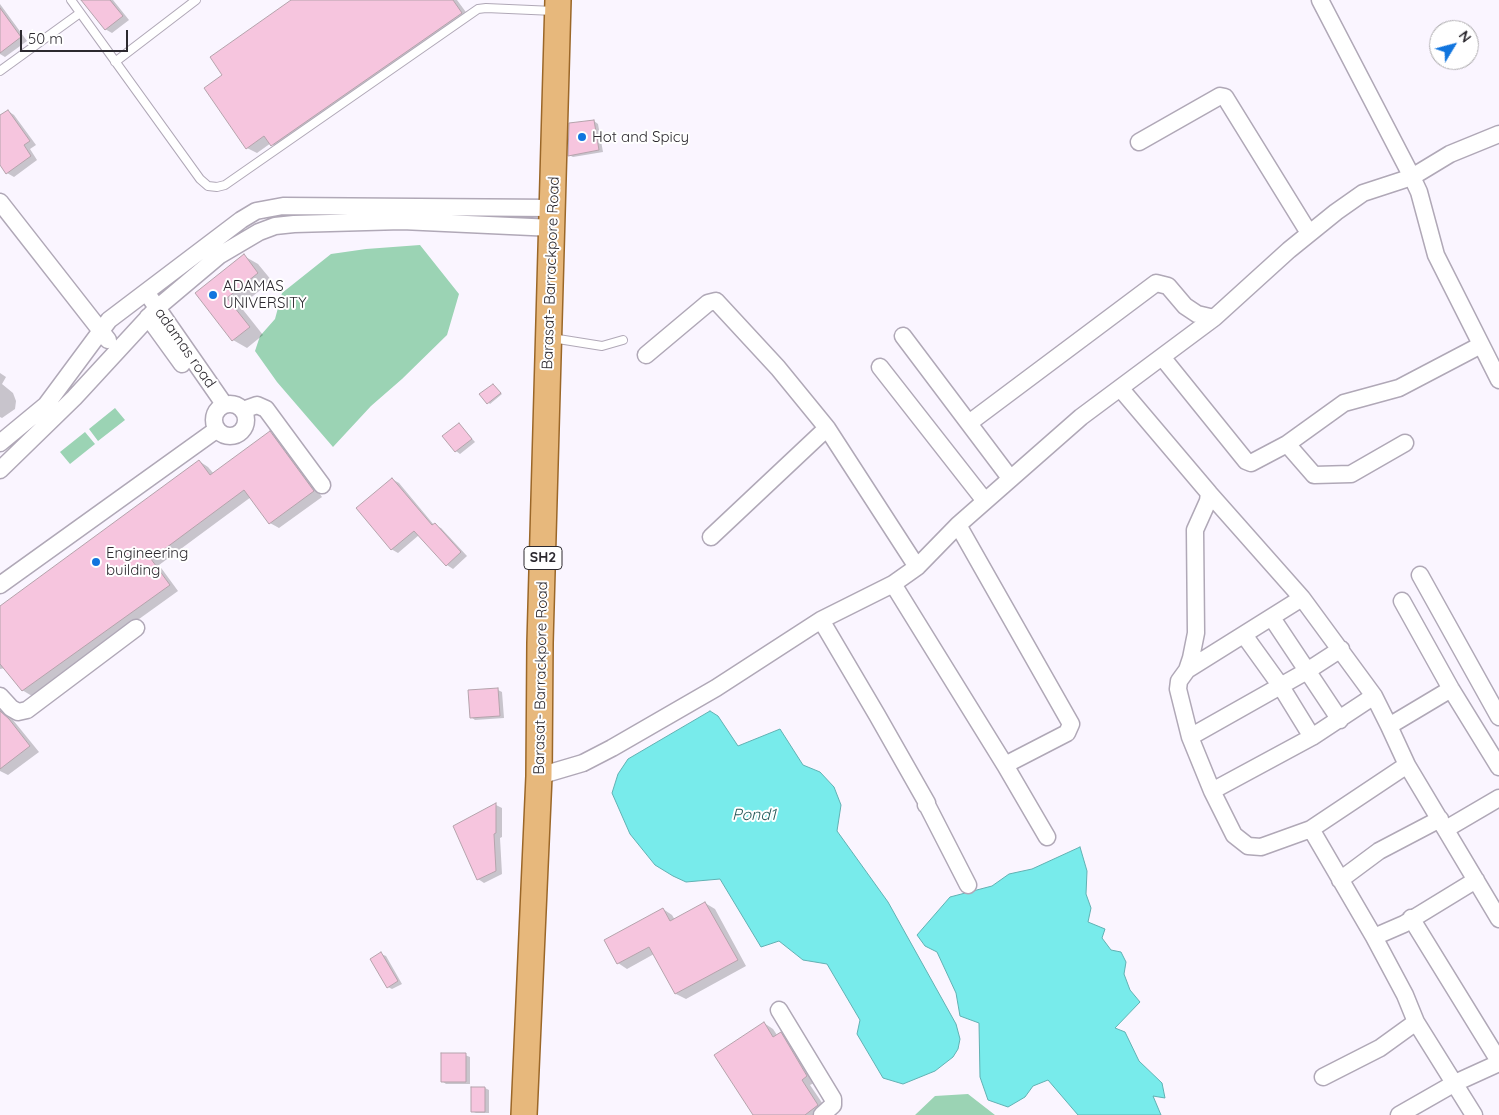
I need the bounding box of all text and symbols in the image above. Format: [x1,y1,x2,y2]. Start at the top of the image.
scale bar [22,20,130,52]
north arrow [1429,20,1479,70]
text: N [1455,27,1475,46]
text: 50 m [28,29,63,48]
place label: Hot and Spicy [592,128,689,146]
marker: Hot and Spicy [576,131,588,143]
street label: Barasat- Barrackpore Road [539,176,563,370]
place label: ADAMAS UNIVERSITY [223,277,307,312]
marker: ADAMAS UNIVERSITY [207,289,219,301]
street label: adamas road [151,304,219,392]
place label: Engineering building [106,544,188,579]
road number: SH2 [524,546,562,570]
marker: Engineering building [90,556,102,568]
street label: Barasat- Barrackpore Road [530,581,552,775]
water label: Pond1 [732,805,776,825]

